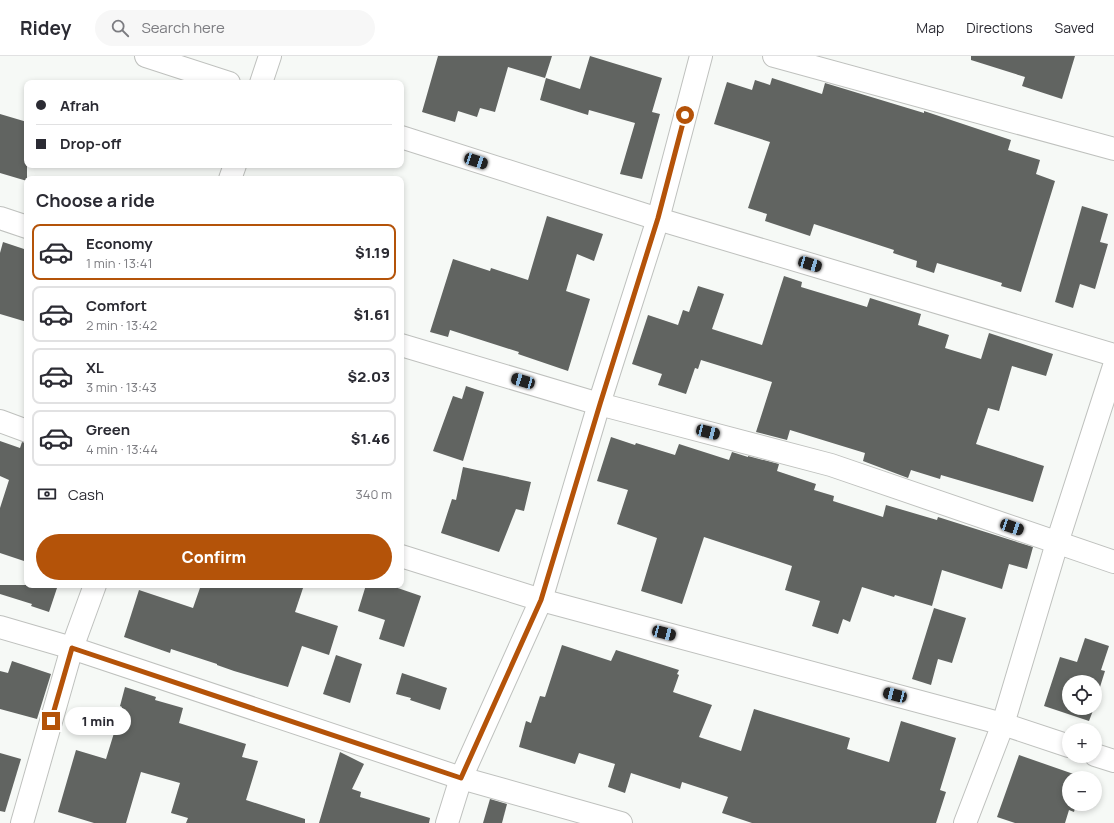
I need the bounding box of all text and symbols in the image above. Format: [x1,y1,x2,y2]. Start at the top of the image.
search box [95,10,375,46]
text: Ridey [20,15,71,41]
icon: search [109,17,131,39]
text: Search here [141,17,225,38]
text: Map [916,18,944,37]
text: Directions [966,18,1033,37]
text: Saved [1055,18,1094,37]
text: Afrah [60,95,99,116]
route start [676,106,694,124]
text: Drop-off [60,133,121,154]
car [463,152,489,170]
text: Choose a ride [36,188,155,212]
text: Economy [86,233,153,254]
icon: car [38,234,74,270]
text: $1.19 [355,242,390,263]
text: 1 min · 13:41 [86,254,152,272]
car [797,255,823,273]
text: Comfort [86,295,147,316]
icon: car [38,296,74,332]
text: $1.61 [353,304,390,325]
text: 2 min · 13:42 [86,316,157,334]
text: XL [86,357,104,378]
icon: car [38,358,74,394]
text: $2.03 [348,366,390,387]
car [510,372,536,390]
text: 3 min · 13:43 [86,378,157,396]
text: Green [86,419,130,440]
icon: car [38,420,74,456]
car [695,423,721,441]
text: $1.46 [351,428,390,449]
text: 4 min · 13:44 [86,440,158,458]
icon: cash [36,483,58,505]
text: Cash [68,484,104,505]
text: 340 m [356,485,392,503]
car [999,517,1025,537]
button: Confirm [36,534,392,580]
car [651,624,677,642]
map controls [1062,675,1102,811]
button: locate [1062,675,1102,715]
car [882,686,908,704]
callout: 1 min [65,707,131,735]
route end [42,712,60,730]
text: 1 min [82,712,114,730]
button: + [1062,723,1102,763]
button: − [1062,771,1102,811]

